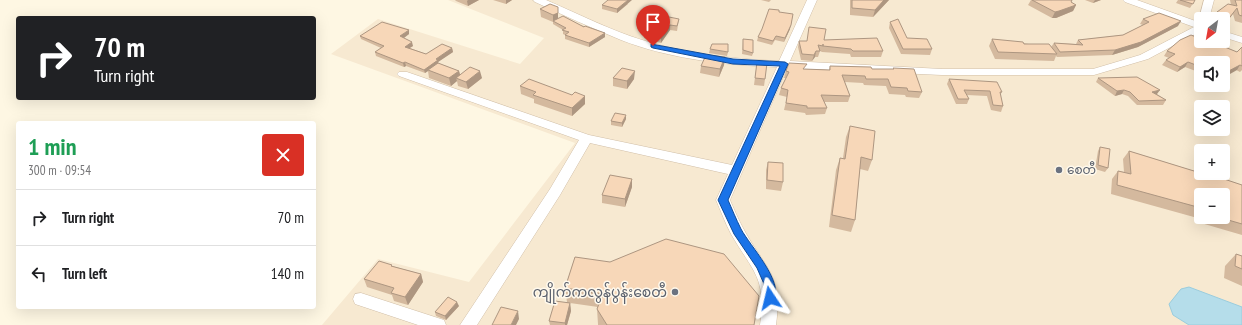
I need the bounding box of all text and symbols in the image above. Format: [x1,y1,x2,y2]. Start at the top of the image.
pin [636,5,670,46]
icon: arrive [642,11,664,33]
north arrow [1194,12,1230,48]
map controls [1194,12,1230,224]
text: 70 m [94,28,145,65]
icon: right [28,32,80,84]
button: sound [1194,56,1230,92]
text: Turn right [94,64,154,87]
button: layers [1194,100,1230,136]
text: 1 min [28,131,76,162]
button: close [262,134,304,176]
button: + [1194,144,1230,180]
place label: စေတီ [1067,161,1096,177]
text: 300 m · 09:54 [28,162,91,179]
marker: စေတီ [1054,165,1064,175]
button: − [1194,188,1230,224]
icon: right [28,207,50,229]
text: Turn right [62,208,114,227]
text: 70 m [278,208,304,227]
icon: left [28,263,50,285]
text: Turn left [62,264,107,283]
text: 140 m [271,264,304,283]
position arrow [749,277,791,319]
place label: ကျိုက်ကလွန်ပွန်းစေတီ [533,282,667,304]
marker: ကျိုက်ကလွန်ပွန်းစေတီ [670,287,680,297]

